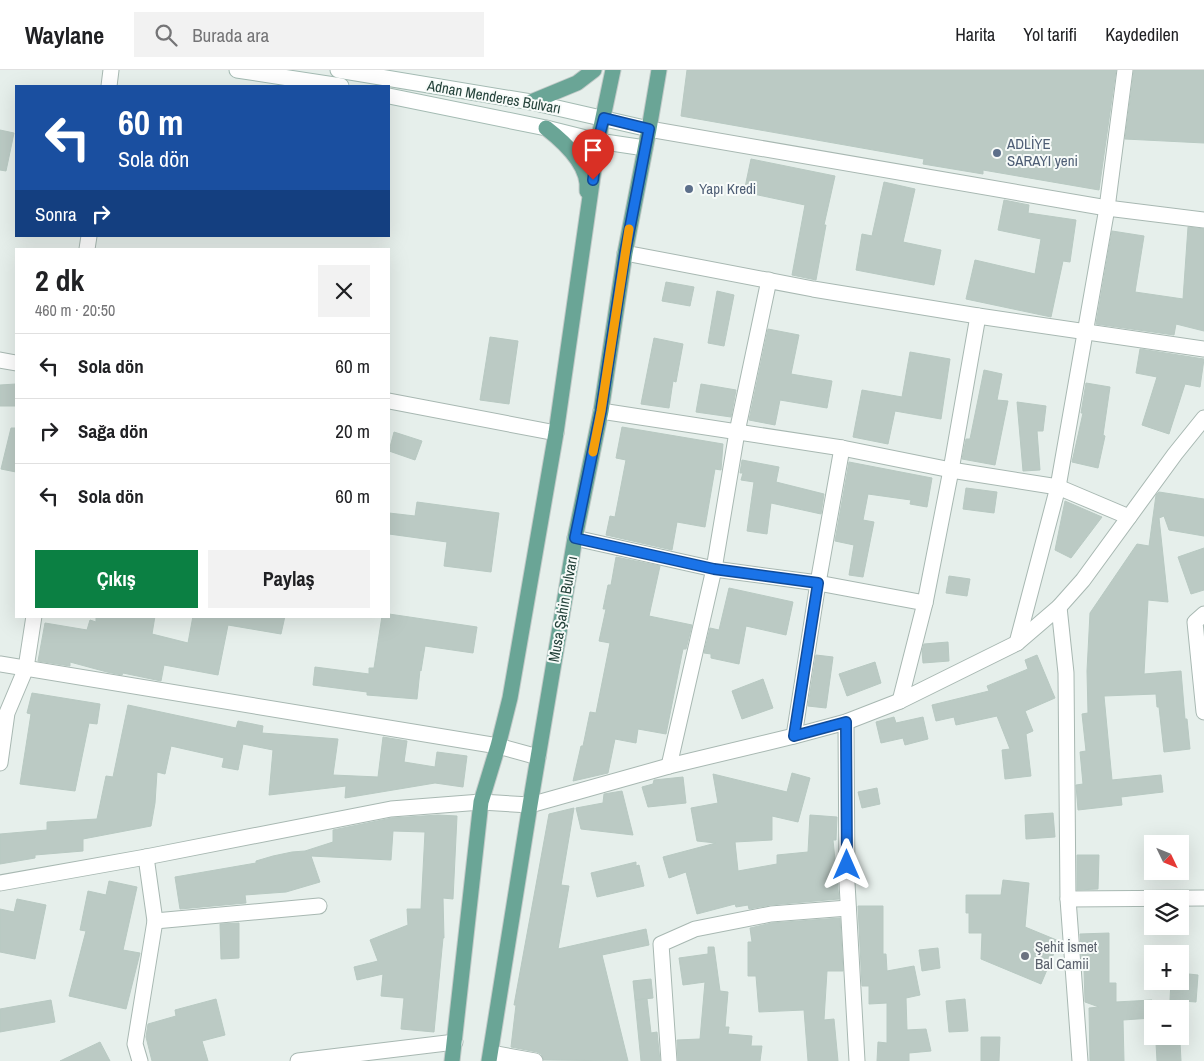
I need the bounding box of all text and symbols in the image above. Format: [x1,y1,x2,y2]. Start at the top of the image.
search box [134,12,484,57]
text: Waylane [25,19,104,51]
icon: search [152,21,180,49]
text: Burada ara [192,22,269,48]
text: Harita [955,22,995,47]
text: Yol tarifi [1023,22,1077,47]
text: Kaydedilen [1105,22,1179,47]
street label: Adnan Menderes Bulvarı [425,74,563,119]
text: 60 m [118,99,183,146]
icon: left [35,105,100,170]
pin [572,129,614,180]
place label: ADLİYE SARAYI yeni [1006,133,1078,171]
icon: arrive [579,136,607,164]
text: Sola dön [118,144,189,174]
marker: ADLİYE SARAYI yeni [991,147,1003,159]
place label: Yapı Kredi [699,178,756,199]
marker: Yapı Kredi [683,183,695,195]
icon: right [87,200,115,228]
text: Sonra [35,201,77,227]
text: 2 dk [35,260,84,300]
button: close [318,265,370,317]
text: 460 m · 20:50 [35,299,115,321]
icon: left [35,352,63,380]
text: Sola dön [78,353,144,379]
text: 60 m [335,353,370,379]
icon: right [35,417,63,445]
text: Sağa dön [78,418,148,444]
text: 20 m [335,418,370,444]
icon: left [35,482,63,510]
text: Sola dön [78,483,144,509]
text: 60 m [335,483,370,509]
button: Çıkış [35,550,198,608]
button: Paylaş [208,550,370,608]
street label: Musa Şahin Bulvarı [543,554,582,664]
north arrow [1144,835,1189,880]
map controls [1144,835,1189,1045]
position arrow [820,838,872,890]
button: layers [1144,890,1189,935]
place label: Şehit İsmet Bal Camii [1035,936,1098,974]
button: + [1144,945,1189,990]
marker: Şehit İsmet Bal Camii [1019,950,1031,962]
button: − [1144,1000,1189,1045]

